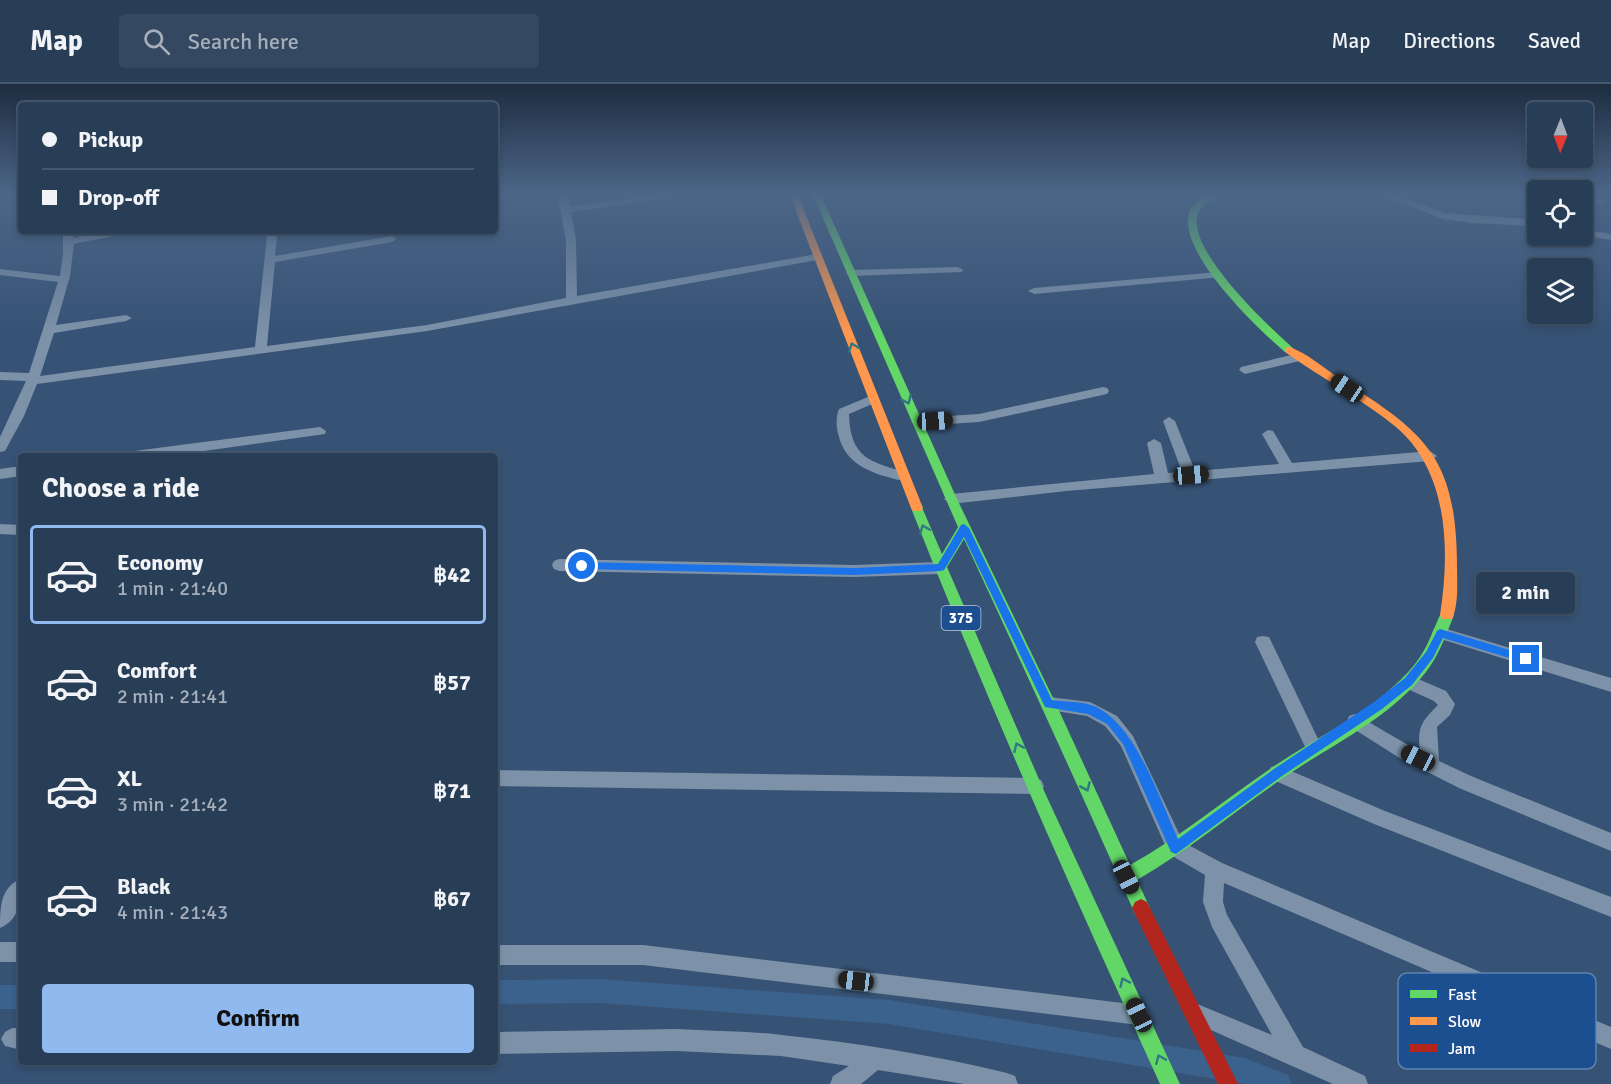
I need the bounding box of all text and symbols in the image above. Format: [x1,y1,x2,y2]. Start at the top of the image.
search box [119,14,539,68]
text: Map [30,24,83,58]
icon: search [140,25,173,58]
text: Search here [188,28,299,55]
text: Map [1332,28,1370,54]
text: Directions [1403,28,1495,54]
text: Saved [1528,28,1581,54]
north arrow [1527,102,1593,168]
map controls [1527,102,1593,324]
text: Pickup [78,126,143,153]
button: locate [1527,180,1593,246]
text: Drop-off [78,184,159,211]
button: layers [1527,258,1593,324]
one-way arrow [848,343,860,354]
car [1327,370,1367,406]
one-way arrow [900,394,912,405]
car [917,411,953,431]
car [1172,464,1210,486]
text: Choose a ride [42,472,200,505]
one-way arrow [919,524,931,535]
icon: car [45,548,99,602]
text: Economy [117,549,203,576]
route start [568,552,595,579]
text: ฿42 [433,561,471,588]
callout: 2 min [1476,572,1576,614]
text: 1 min · 21:40 [117,576,228,601]
text: 2 min [1501,580,1550,605]
road number: 375 [942,606,980,630]
route end [1512,645,1539,672]
icon: car [45,656,99,710]
text: Comfort [117,657,197,684]
text: ฿57 [433,669,471,696]
text: 2 min · 21:41 [117,684,228,709]
one-way arrow [1013,742,1025,753]
car [1398,742,1438,774]
icon: car [45,764,99,818]
text: XL [117,765,142,792]
text: ฿71 [433,777,471,804]
one-way arrow [1079,781,1091,792]
text: 3 min · 21:42 [117,792,228,817]
car [1110,857,1142,897]
icon: car [45,872,99,926]
text: Black [117,873,171,900]
text: ฿67 [433,885,471,912]
text: 4 min · 21:43 [117,900,228,925]
car [837,970,875,992]
legend [1398,973,1596,1069]
one-way arrow [1119,977,1131,988]
button: Confirm [42,984,474,1053]
text: Fast [1448,985,1477,1005]
car [1123,995,1155,1035]
text: Slow [1448,1012,1482,1032]
text: Jam [1448,1039,1476,1059]
one-way arrow [1155,1054,1167,1065]

